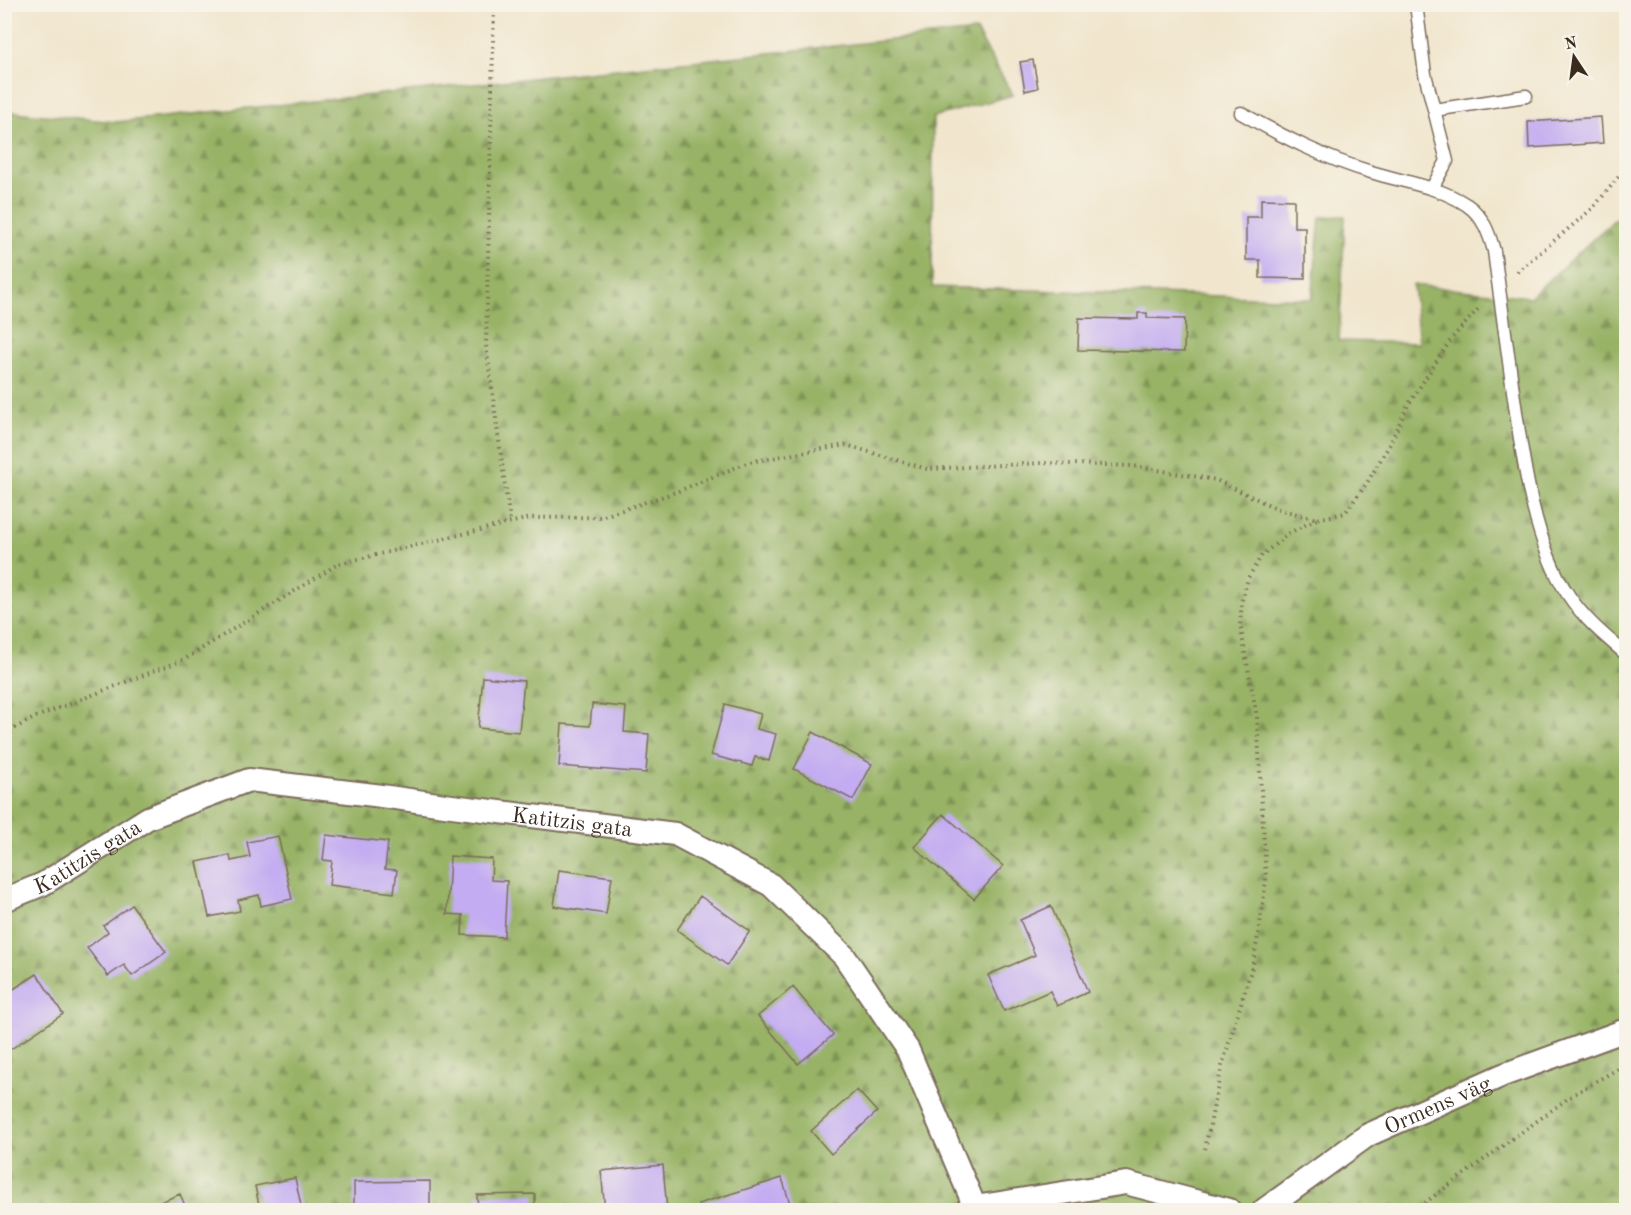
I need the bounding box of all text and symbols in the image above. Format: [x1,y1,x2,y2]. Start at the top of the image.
north arrow [1544,27,1604,87]
text: N [1563,35,1580,54]
street label: Katitzis gata [510,805,634,842]
street label: Katitzis gata [31,816,145,899]
street label: Ormens väg [1381,1073,1495,1139]

